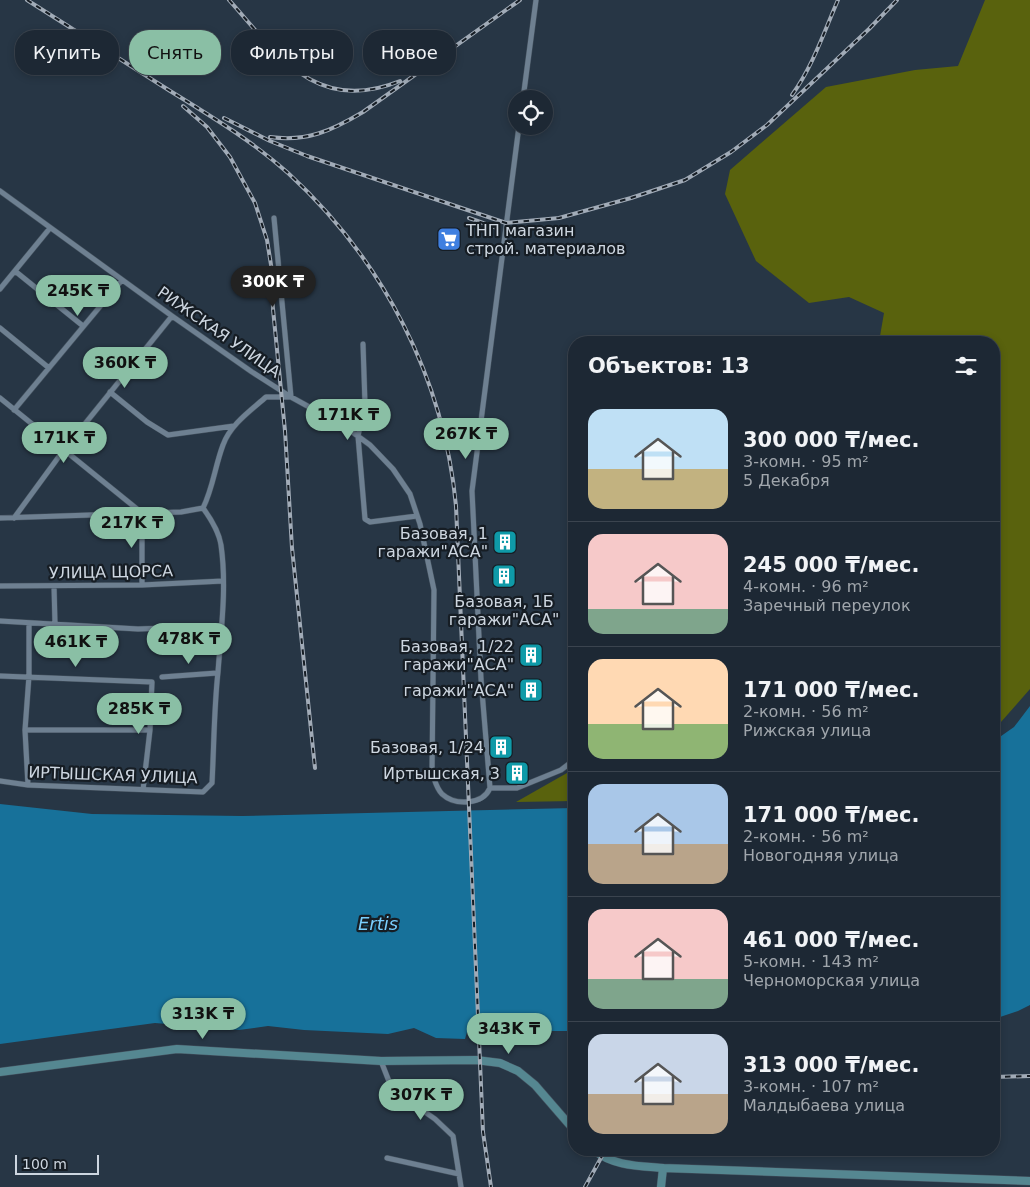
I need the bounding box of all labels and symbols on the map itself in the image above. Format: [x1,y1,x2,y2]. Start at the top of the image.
place label: ТНП магазин строй. материалов [465,221,625,258]
supermarket icon: ТНП магазин строй. материалов [436,226,462,252]
pin: 300K ₸ [232,266,314,308]
pin: 245K ₸ [37,274,119,317]
street label: РИЖСКАЯ УЛИЦА [154,282,284,382]
pin: 360K ₸ [84,346,166,389]
pin: 171K ₸ [307,398,389,441]
pin: 267K ₸ [425,418,507,460]
pin: 171K ₸ [23,422,105,464]
pin: 217K ₸ [91,506,173,549]
place label: Базовая, 1 гаражи"ACА" [378,524,488,561]
building icon: Базовая, 1 гаражи"ACА" [492,529,518,555]
street label: УЛИЦА ЩОРСА [49,561,173,583]
building icon: Базовая, 1Б гаражи"ACА" [491,563,517,589]
place label: Базовая, 1Б гаражи"ACА" [449,592,559,629]
pin: 478K ₸ [148,622,230,665]
pin: 461K ₸ [35,626,117,668]
place label: Базовая, 1/22 гаражи"ACА" [400,637,514,674]
building icon: Базовая, 1/22 гаражи"ACА" [518,642,544,668]
building icon: гаражи"ACА" [518,677,544,703]
place label: гаражи"ACА" [404,681,514,700]
pin: 285K ₸ [98,692,180,735]
building icon: Базовая, 1/24 [488,734,514,760]
place label: Базовая, 1/24 [370,738,484,757]
building icon: Иртышская, 3 [504,760,530,786]
street label: ИРТЫШСКАЯ УЛИЦА [28,763,198,787]
place label: Иртышская, 3 [383,764,500,783]
water label: Ertis [358,913,398,934]
pin: 313K ₸ [162,998,244,1040]
pin: 343K ₸ [468,1012,550,1055]
pin: 307K ₸ [380,1078,462,1121]
scale bar [15,1152,99,1175]

